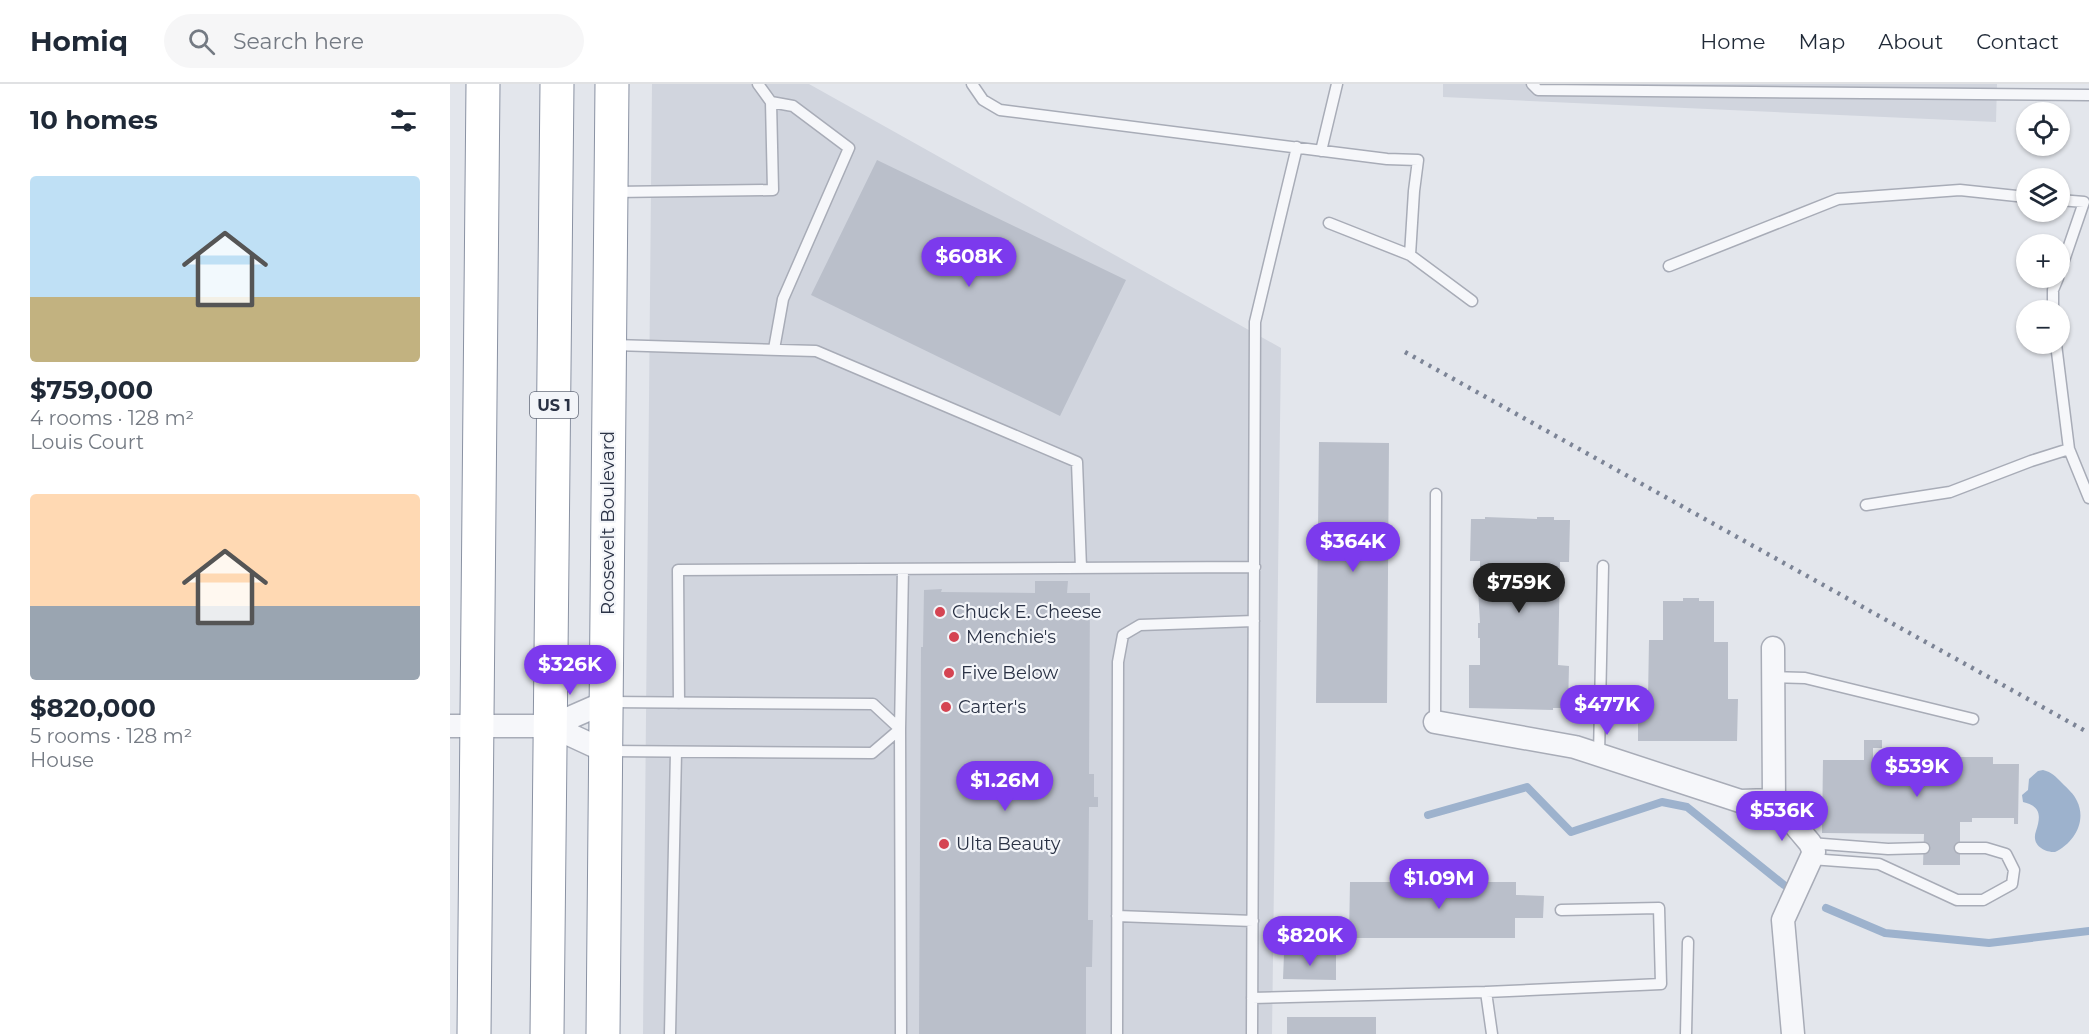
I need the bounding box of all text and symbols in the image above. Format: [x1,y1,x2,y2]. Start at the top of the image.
search box [164,14,584,68]
text: Homiq [30,24,128,58]
icon: search [185,25,218,58]
text: Search here [233,28,364,55]
text: Home [1700,29,1765,54]
text: Map [1798,29,1845,54]
text: About [1878,29,1943,54]
text: Contact [1976,29,2059,54]
map controls [2016,102,2070,354]
button: locate [2016,102,2070,156]
text: 10 homes [30,104,158,136]
icon: filters [387,104,420,137]
button: layers [2016,168,2070,222]
icon: home [171,215,279,323]
button: + [2016,234,2070,288]
pin: $608K [927,237,1011,288]
text: $608K [935,244,1003,268]
button: − [2016,300,2070,354]
text: $759,000 [30,374,153,406]
road number: US 1 [530,392,578,418]
text: 4 rooms · 128 m² [30,406,194,430]
text: Louis Court [30,430,144,454]
street label: Roosevelt Boulevard [597,431,619,615]
pin: $364K [1311,522,1395,573]
text: $364K [1320,529,1386,553]
icon: home [171,533,279,641]
pin: $759K [1477,563,1561,614]
text: $759K [1487,570,1551,594]
place label: Chuck E. Cheese [952,601,1102,623]
marker: Chuck E. Cheese [933,605,947,619]
place label: Menchie's [966,626,1056,648]
marker: Menchie's [947,630,961,644]
pin: $326K [528,645,612,696]
text: $326K [538,652,602,676]
place label: Five Below [961,662,1059,684]
marker: Five Below [942,666,956,680]
pin: $477K [1565,685,1649,736]
text: $820,000 [30,692,156,724]
text: $477K [1574,692,1640,716]
place label: Carter's [958,696,1026,718]
marker: Carter's [939,700,953,714]
text: 5 rooms · 128 m² [30,724,192,748]
pin: $539K [1875,747,1959,798]
text: House [30,748,94,772]
text: $539K [1885,754,1949,778]
pin: $1.26M [956,761,1054,812]
text: $1.26M [970,768,1040,792]
pin: $536K [1740,791,1824,842]
text: $536K [1750,798,1814,822]
place label: Ulta Beauty [956,833,1061,855]
marker: Ulta Beauty [937,837,951,851]
pin: $1.09M [1390,859,1488,910]
text: $1.09M [1404,866,1474,890]
pin: $820K [1268,916,1352,967]
text: $820K [1277,923,1343,947]

